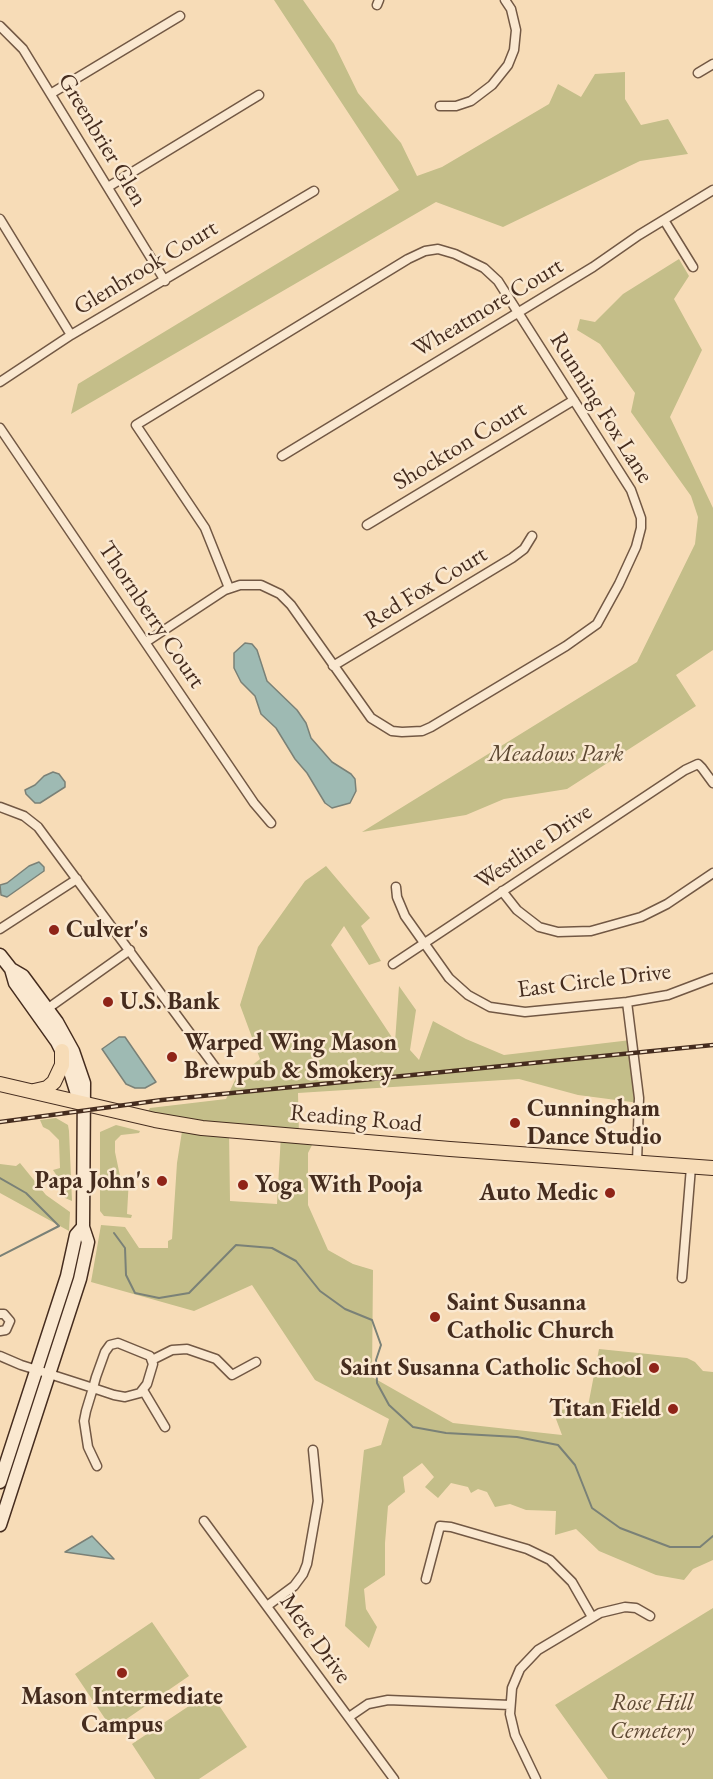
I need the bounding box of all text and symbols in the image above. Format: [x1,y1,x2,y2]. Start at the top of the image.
street label: Greenbrier Glen [51,68,153,212]
street label: Glenbrook Court [69,214,223,322]
street label: Wheatmore Court [407,252,569,364]
street label: Running Fox Lane [543,327,659,489]
street label: Shockton Court [388,395,532,497]
street label: Thornberry Court [91,536,211,694]
street label: Red Fox Court [359,540,493,636]
park label: Meadows Park [488,740,624,768]
street label: Westline Drive [470,798,598,896]
place label: Culver's [66,916,148,944]
marker: Culver's [47,923,61,937]
street label: East Circle Drive [516,957,672,1005]
place label: U.S. Bank [120,988,220,1016]
marker: U.S. Bank [101,995,115,1009]
place label: Warped Wing Mason Brewpub & Smokery [184,1029,397,1085]
marker: Warped Wing Mason Brewpub & Smokery [165,1050,179,1064]
place label: Cunningham Dance Studio [527,1095,661,1151]
street label: Reading Road [289,1099,423,1139]
marker: Cunningham Dance Studio [508,1116,522,1130]
place label: Papa John's [35,1167,150,1195]
place label: Yoga With Pooja [255,1171,422,1199]
marker: Papa John's [155,1174,169,1188]
marker: Yoga With Pooja [236,1178,250,1192]
place label: Auto Medic [479,1179,598,1207]
marker: Auto Medic [603,1186,617,1200]
place label: Saint Susanna Catholic Church [447,1289,614,1345]
marker: Saint Susanna Catholic Church [428,1310,442,1324]
place label: Saint Susanna Catholic School [340,1354,642,1382]
marker: Saint Susanna Catholic School [647,1361,661,1375]
place label: Titan Field [549,1395,661,1423]
marker: Titan Field [666,1402,680,1416]
street label: Mere Drive [273,1588,357,1690]
marker: Mason Intermediate Campus [115,1666,129,1680]
place label: Mason Intermediate Campus [21,1683,223,1739]
park label: Rose Hill Cemetery [610,1689,694,1745]

